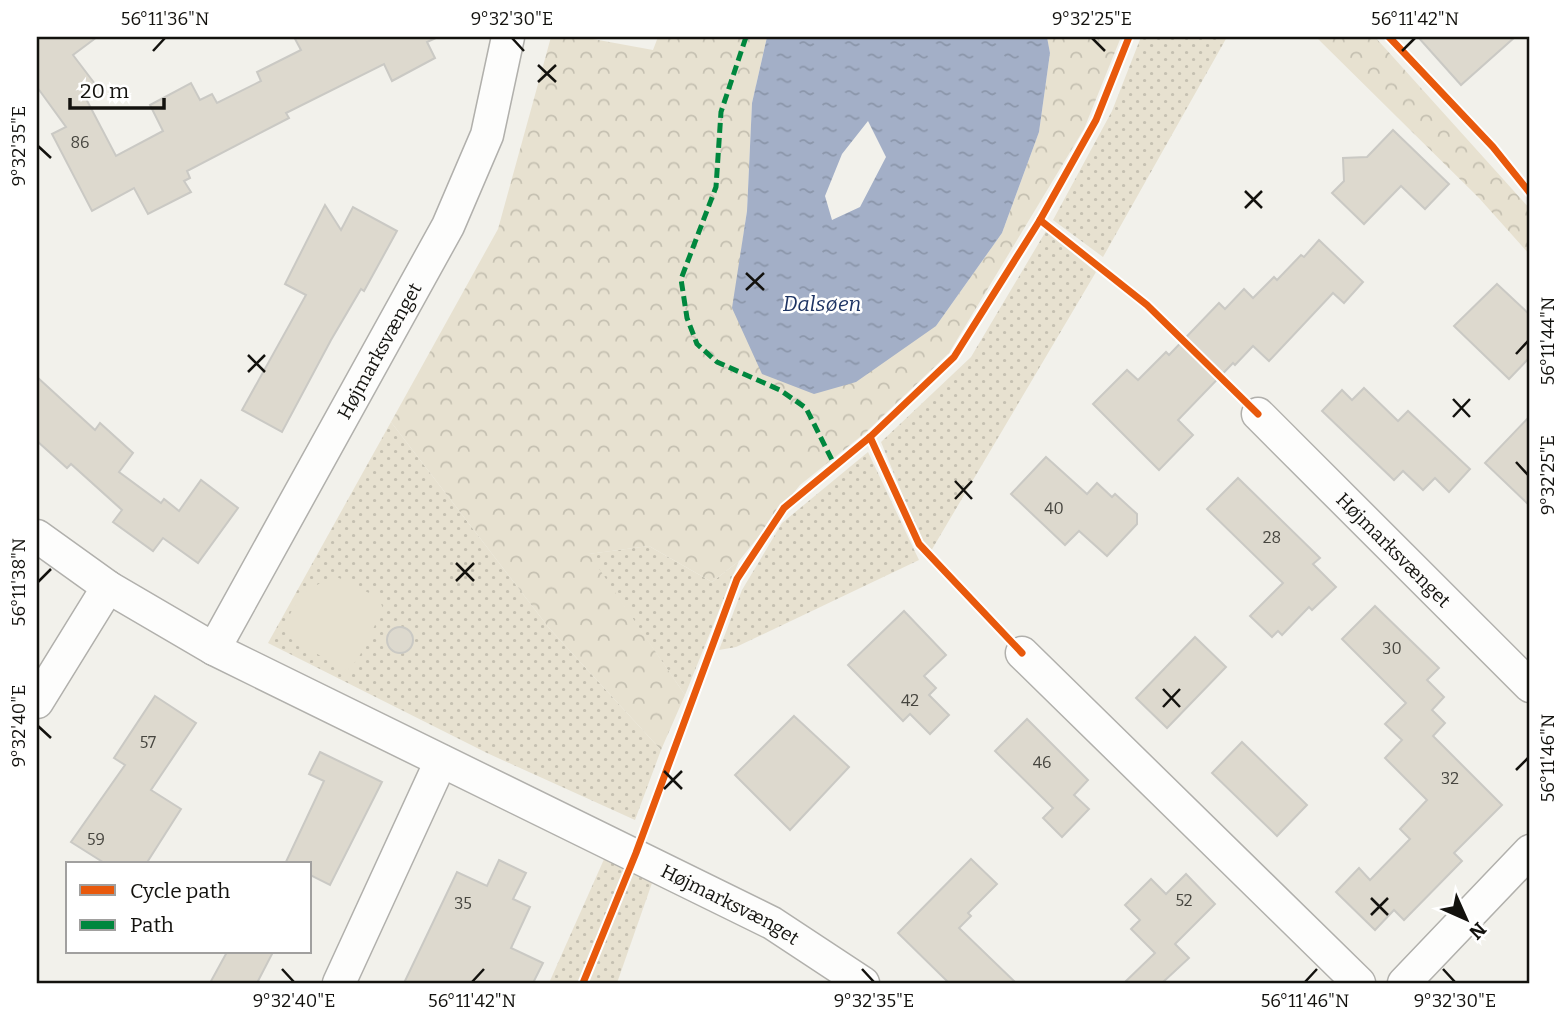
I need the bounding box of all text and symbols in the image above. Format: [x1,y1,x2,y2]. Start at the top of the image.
text: 56°11'36"N [121,8,209,30]
text: 9°32'30"E [471,8,553,30]
text: 9°32'25"E [1052,8,1132,30]
text: 56°11'42"N [1371,8,1459,30]
scale bar [70,66,164,110]
text: 20 m [80,78,129,104]
text: 9°32'35"E [8,106,30,186]
house number: 86 [70,133,90,152]
street label: Højmarksvænget [332,278,426,423]
water label: Dalsøen [783,291,861,317]
text: 56°11'44"N [1537,297,1559,385]
text: 9°32'25"E [1537,435,1559,515]
street label: Højmarksvænget [1332,488,1456,612]
house number: 40 [1044,499,1064,518]
house number: 28 [1263,528,1281,547]
text: 56°11'38"N [8,538,30,626]
house number: 30 [1382,639,1402,658]
text: 9°32'40"E [8,685,30,767]
house number: 42 [901,691,919,710]
text: 56°11'46"N [1537,714,1559,802]
house number: 57 [140,733,156,752]
house number: 46 [1033,753,1051,772]
house number: 32 [1441,769,1459,788]
house number: 59 [87,830,105,849]
street label: Højmarksvænget [657,859,804,949]
legend [66,862,312,954]
text: Cycle path [130,878,230,904]
north arrow [1430,884,1500,954]
house number: 52 [1176,891,1192,910]
house number: 35 [454,894,472,913]
text: Path [130,912,174,938]
text: N [1464,917,1491,944]
text: 9°32'40"E [253,990,335,1012]
text: 56°11'42"N [428,990,516,1012]
text: 9°32'35"E [834,990,914,1012]
text: 56°11'46"N [1261,990,1349,1012]
text: 9°32'30"E [1414,990,1496,1012]

